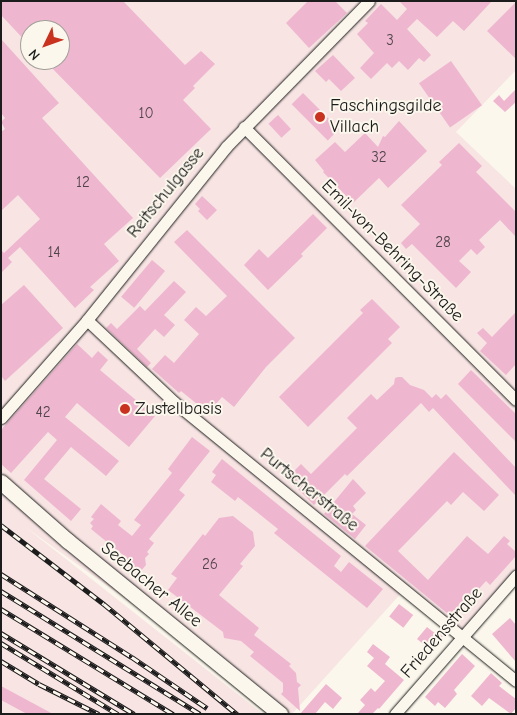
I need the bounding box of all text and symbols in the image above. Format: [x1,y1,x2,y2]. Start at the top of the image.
north arrow [20,20,70,70]
house number: 3 [386,32,394,50]
text: N [25,46,44,64]
place label: Faschingsgilde Villach [330,96,442,138]
house number: 10 [138,105,154,123]
marker: Faschingsgilde Villach [314,111,326,123]
street label: Reitschulgasse [123,143,209,243]
house number: 32 [371,149,387,167]
house number: 12 [76,174,90,192]
street label: Emil-von-Behring-Straße [316,175,468,327]
house number: 28 [435,234,451,252]
house number: 14 [47,244,61,262]
place label: Zustellbasis [135,398,222,420]
marker: Zustellbasis [119,403,131,415]
house number: 42 [35,404,51,422]
street label: Purtscherstraße [255,444,363,536]
street label: Seebacher Allee [96,538,206,632]
house number: 26 [202,556,218,574]
street label: Friedensstraße [397,583,487,683]

